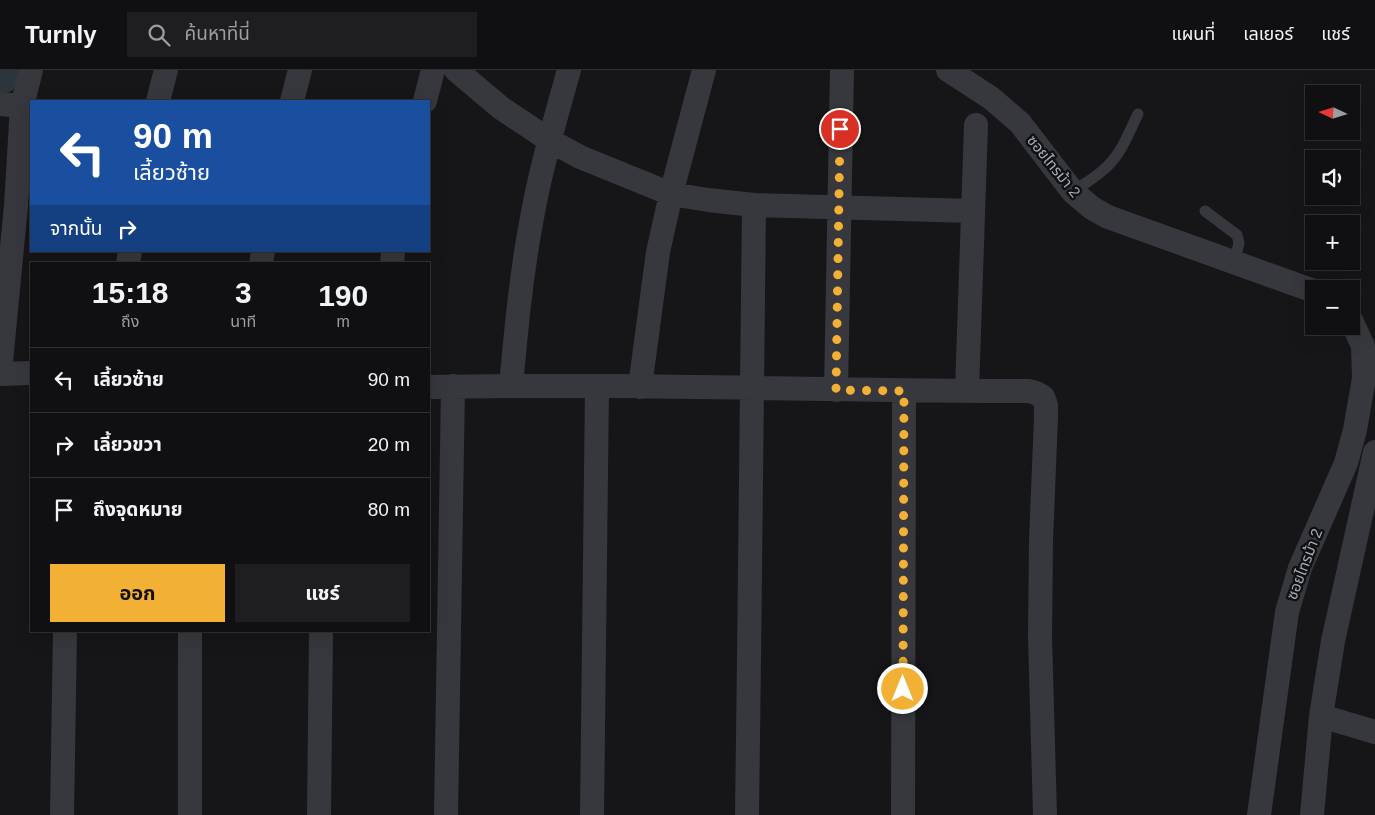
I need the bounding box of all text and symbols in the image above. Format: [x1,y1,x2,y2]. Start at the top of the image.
search box [127,12,477,57]
text: Turnly [25,21,97,48]
icon: search [145,21,173,49]
text: ค้นหาที่นี่ [185,23,250,44]
text: แผนที่ [1171,24,1215,44]
text: เลเยอร์ [1243,24,1293,44]
text: แชร์ [1321,24,1350,44]
north arrow [1305,85,1360,140]
map controls [1305,85,1360,335]
pin [819,108,861,150]
icon: arrive [826,115,854,143]
text: 90 m [133,116,213,155]
icon: left [50,120,115,185]
street label: ซอยไทรม้า 2 [1024,132,1084,200]
button: sound [1305,150,1360,205]
text: เลี้ยวซ้าย [133,160,210,185]
icon: right [113,215,141,243]
button: + [1305,215,1360,270]
text: จากนั้น [50,218,103,239]
text: 15:18 [92,276,169,309]
text: 3 [235,276,252,309]
text: 190 [318,279,368,312]
button: − [1305,280,1360,335]
text: ถึง [121,313,139,330]
text: นาที [230,313,256,330]
text: m [337,313,350,330]
icon: left [50,366,78,394]
text: เลี้ยวซ้าย [93,369,164,390]
text: 90 m [368,369,410,390]
icon: right [50,431,78,459]
text: เลี้ยวขวา [93,434,162,455]
text: 20 m [368,434,410,455]
icon: arrive [50,496,78,524]
text: ถึงจุดหมาย [93,499,183,520]
text: 80 m [368,499,410,520]
street label: ซอยไทรม้า 2 [1283,526,1325,602]
button: ออก [50,564,225,622]
button: แชร์ [235,564,410,622]
position arrow [876,662,928,714]

